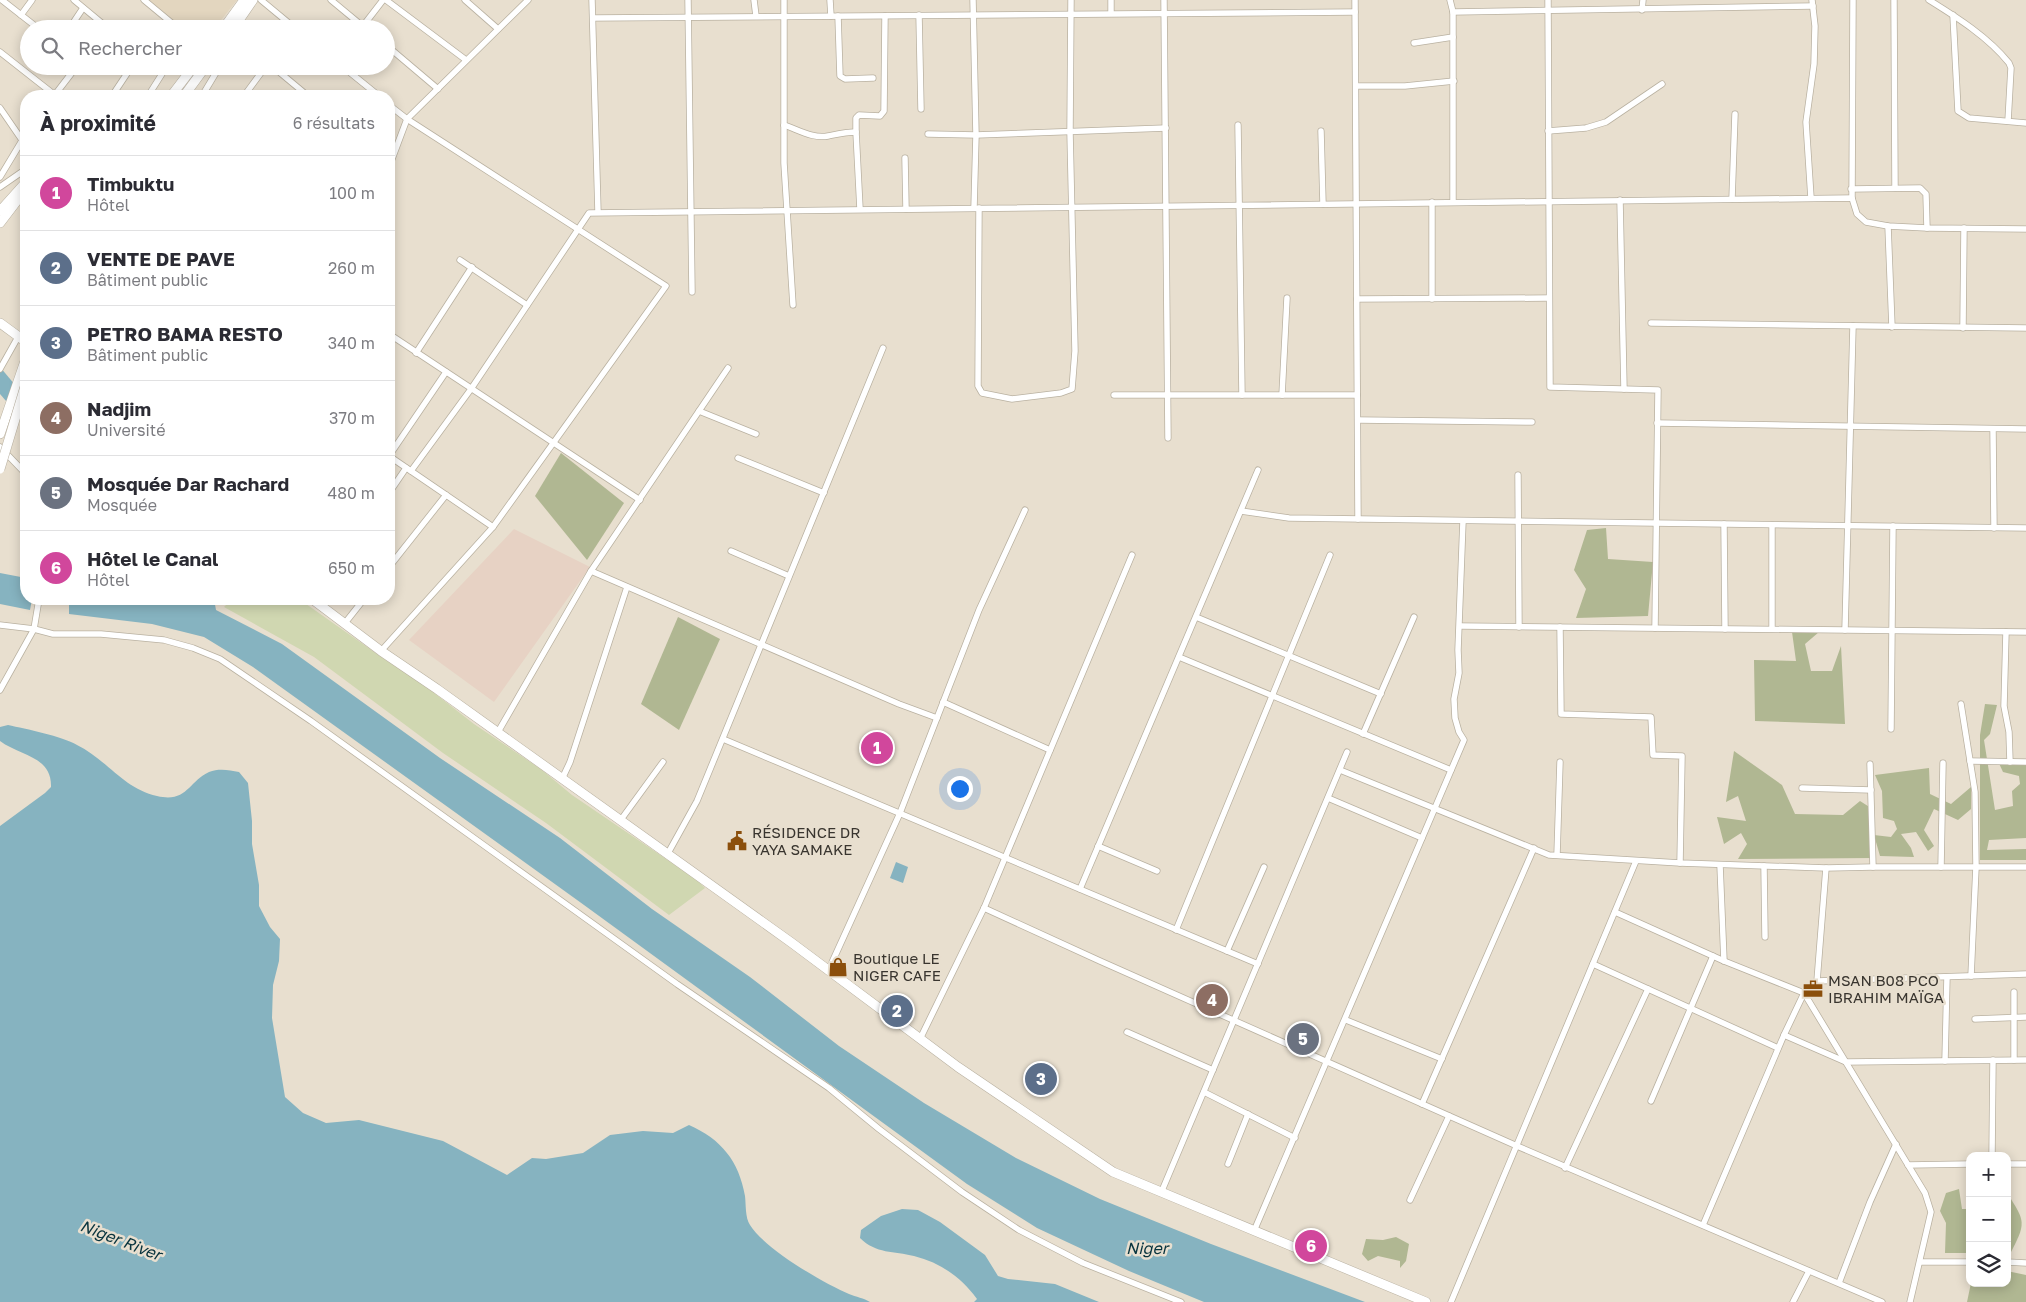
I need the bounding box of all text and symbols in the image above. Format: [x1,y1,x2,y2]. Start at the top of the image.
search box [20,20,395,75]
icon: search [38,34,66,62]
text: Rechercher [78,36,183,59]
text: À proximité [40,110,156,136]
text: 6 résultats [293,113,375,133]
text: Timbuktu [87,172,174,195]
text: 1 [52,183,60,203]
text: 100 m [329,183,375,203]
text: Hôtel [87,195,130,215]
text: VENTE DE PAVE [87,247,235,270]
text: 2 [51,258,61,278]
text: 260 m [328,258,375,278]
text: Bâtiment public [87,270,208,290]
text: PETRO BAMA RESTO [87,322,283,345]
text: 3 [51,333,61,353]
text: 340 m [328,333,375,353]
text: Bâtiment public [87,345,208,365]
text: Nadjim [87,397,151,420]
text: 4 [51,408,61,428]
text: 370 m [329,408,375,428]
text: Université [87,420,165,440]
text: Mosquée Dar Rachard [87,472,289,495]
text: 5 [51,483,61,503]
text: 480 m [327,483,375,503]
text: Mosquée [87,495,157,515]
text: Hôtel le Canal [87,547,218,570]
text: 6 [51,558,61,578]
text: 650 m [328,558,375,578]
text: Hôtel [87,570,130,590]
pin: 1 [861,729,893,767]
your location [947,776,973,802]
place label: RÉSIDENCE DR YAYA SAMAKE [752,823,861,858]
public building icon: RÉSIDENCE DR YAYA SAMAKE [726,830,748,852]
place label: Boutique LE NIGER CAFE [853,949,941,984]
shop icon: Boutique LE NIGER CAFE [827,956,849,978]
place label: MSAN B08 PCO IBRAHIM MAÏGA [1828,971,1944,1006]
office icon: MSAN B08 PCO IBRAHIM MAÏGA [1802,978,1824,1000]
pin: 4 [1196,981,1228,1019]
pin: 2 [881,992,913,1030]
pin: 5 [1287,1020,1319,1058]
pin: 3 [1025,1060,1057,1098]
map controls [1966,1152,2011,1287]
button: + [1966,1152,2011,1197]
button: − [1966,1197,2011,1242]
water label: Niger River [78,1215,167,1266]
pin: 6 [1295,1227,1327,1265]
water label: Niger [1126,1238,1171,1258]
button: layers [1966,1242,2011,1287]

